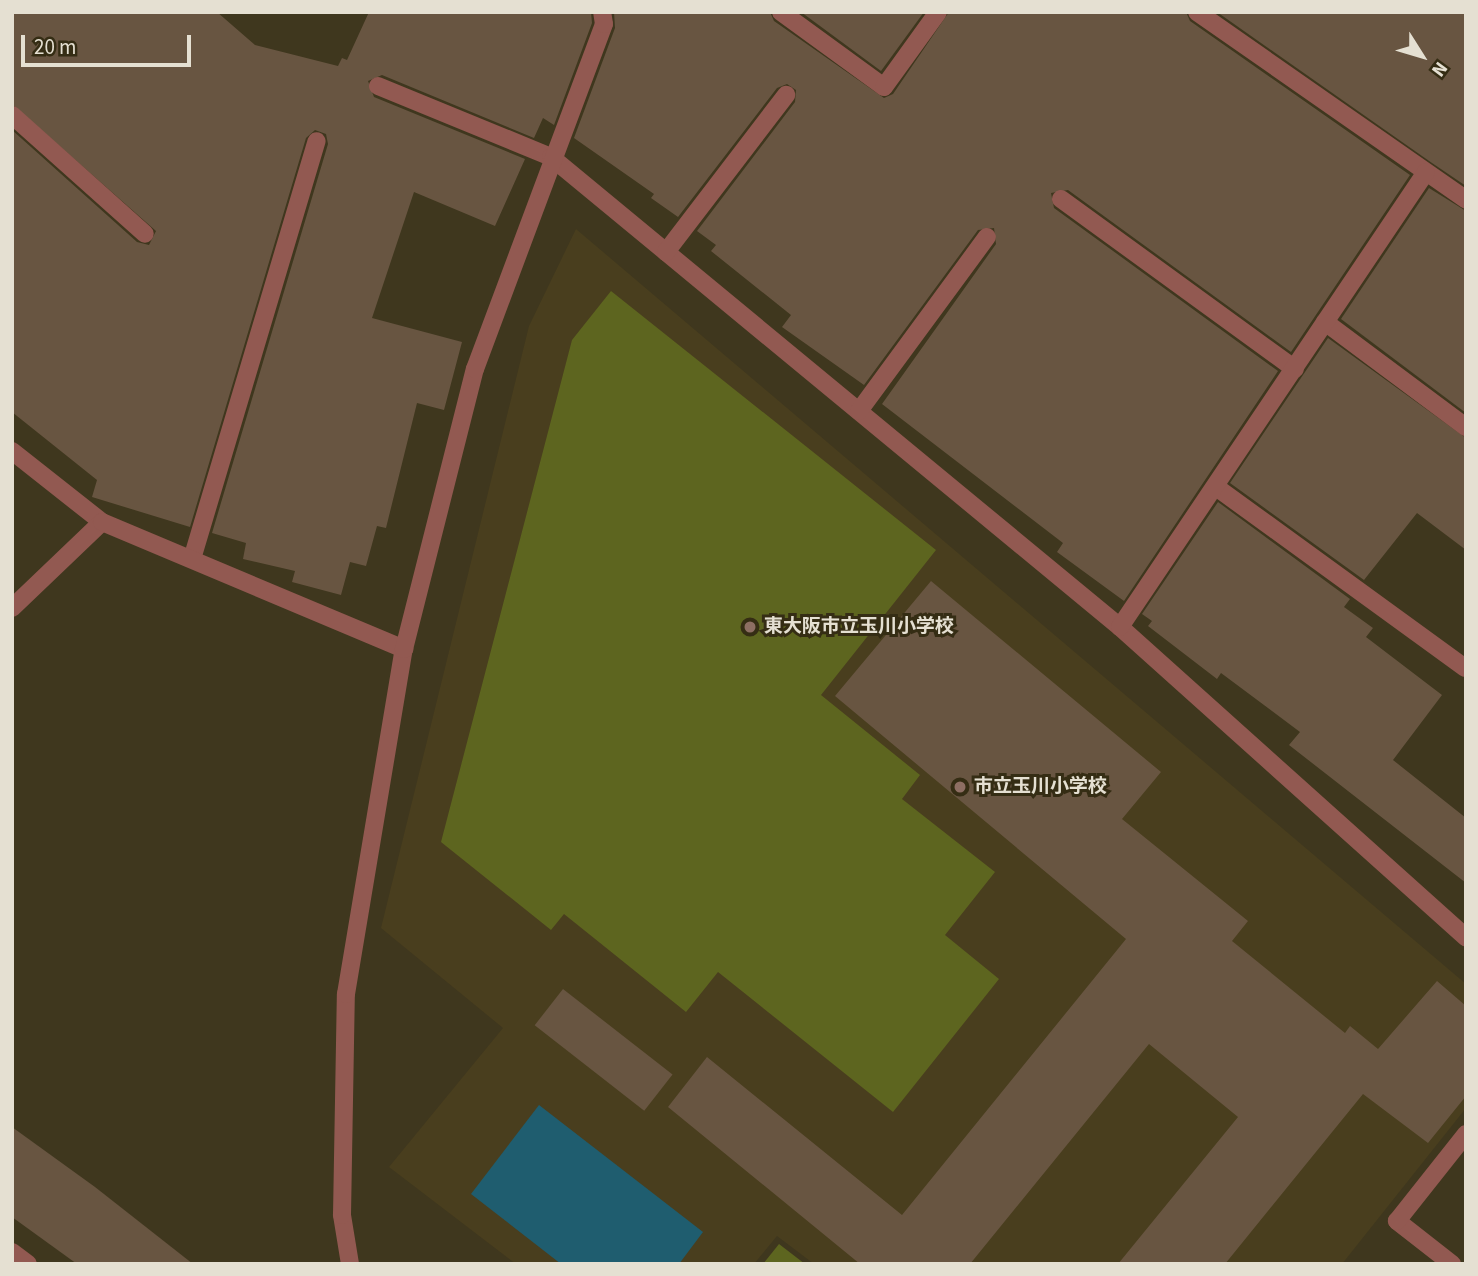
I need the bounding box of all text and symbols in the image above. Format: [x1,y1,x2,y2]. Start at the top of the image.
scale bar [24,21,194,65]
north arrow [1387,21,1457,91]
text: 20 m [34,32,76,62]
text: N [1425,56,1454,82]
place label: 東大阪市立玉川小学校 [764,616,954,638]
marker: 東大阪市立玉川小学校 [742,619,758,635]
place label: 市立玉川小学校 [974,776,1107,798]
marker: 市立玉川小学校 [952,779,968,795]

